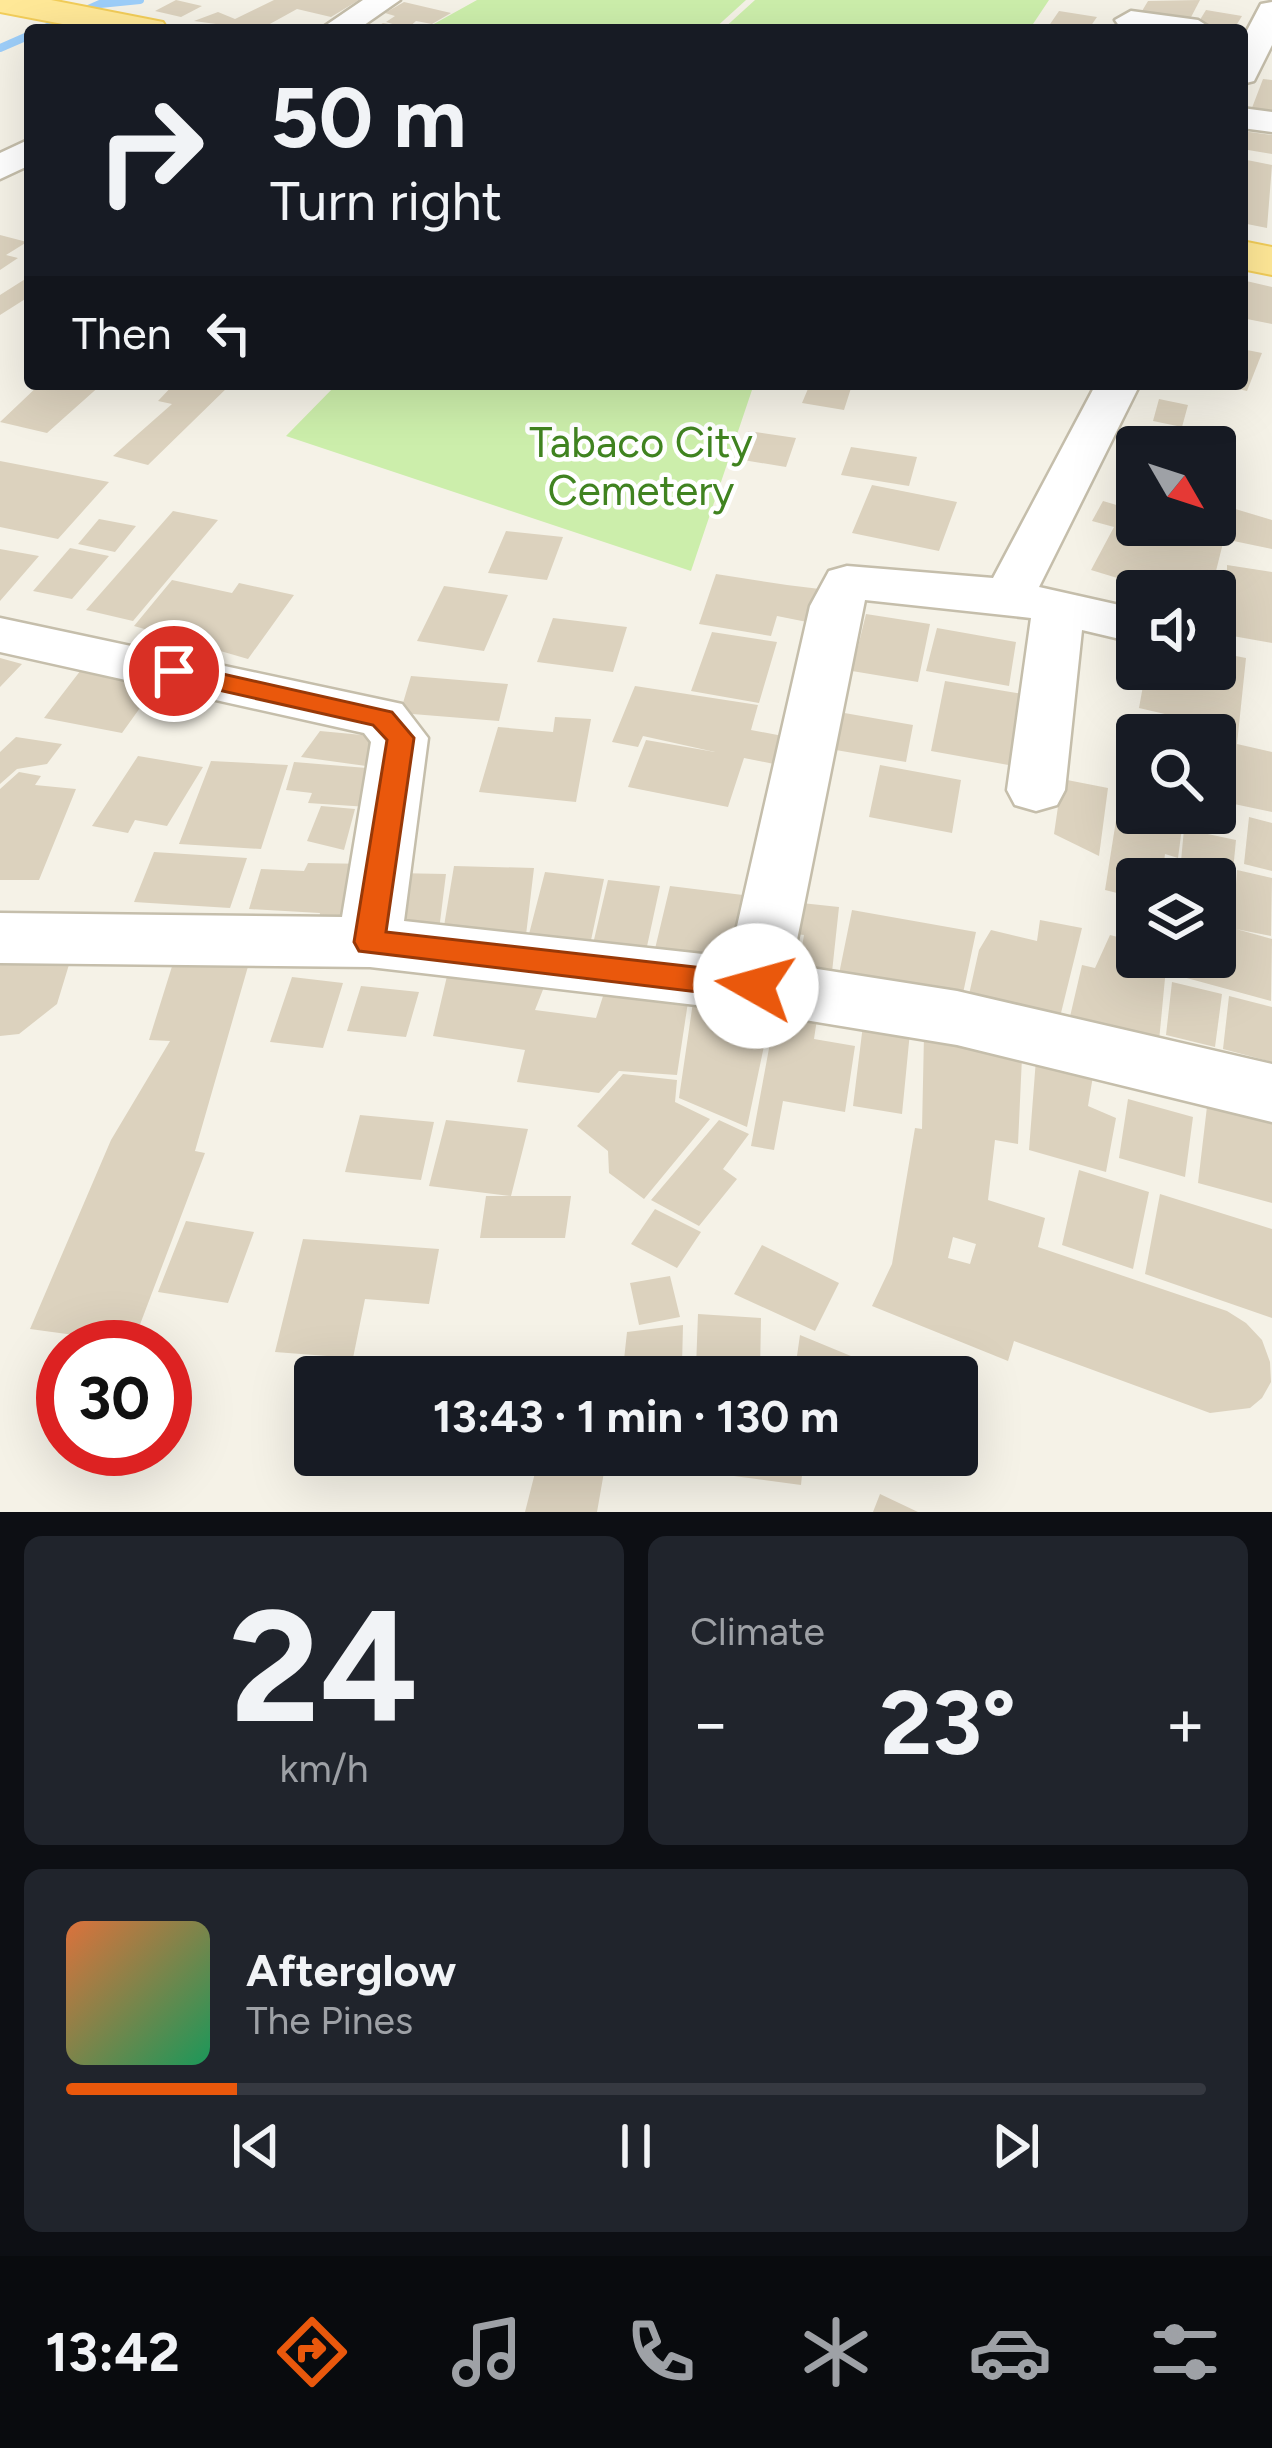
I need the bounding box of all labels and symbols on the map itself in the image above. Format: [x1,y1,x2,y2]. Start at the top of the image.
park label: Tabaco City Cemetery [529,417,753,516]
north arrow [1116,426,1236,546]
pin [123,620,225,722]
position arrow [693,923,819,1049]
speed limit sign: 30 [36,1320,192,1476]

